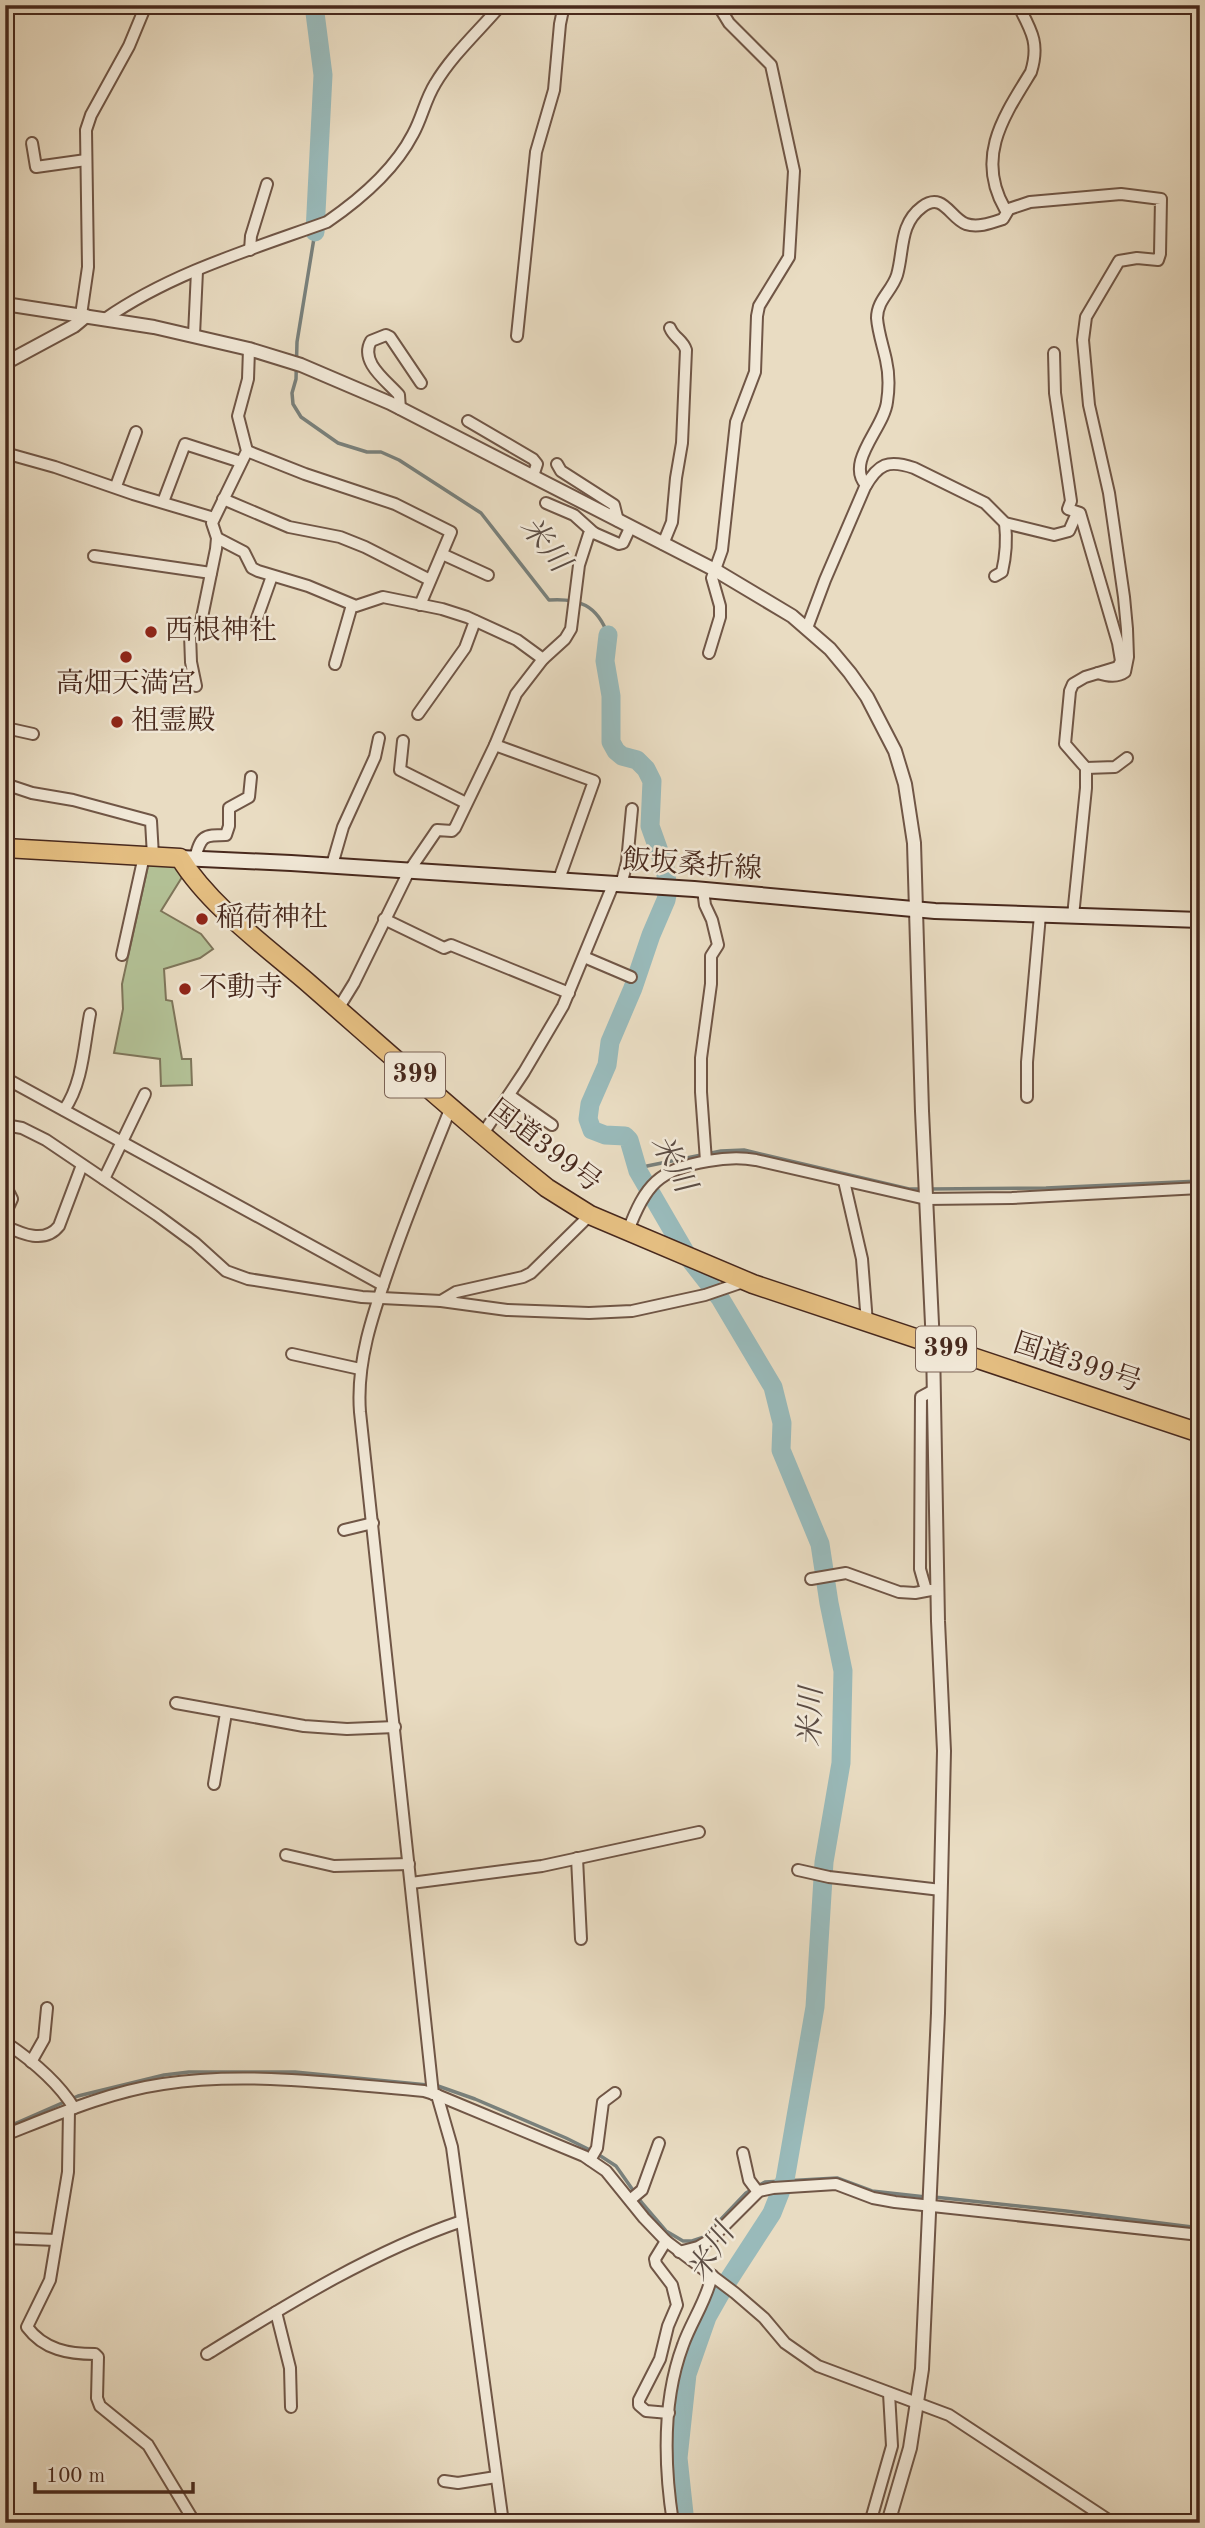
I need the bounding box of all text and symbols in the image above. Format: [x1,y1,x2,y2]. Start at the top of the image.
water label: 米川 [514,510,579,580]
place label: 西根神社 [165,615,277,646]
marker: 西根神社 [143,624,159,640]
marker: 高畑天満宮 [118,649,134,665]
place label: 高畑天満宮 [56,668,196,699]
place label: 祖霊殿 [131,705,215,736]
marker: 祖霊殿 [109,714,125,730]
street label: 飯坂桑折線 [621,844,763,885]
place label: 稲荷神社 [216,902,328,933]
marker: 稲荷神社 [194,911,210,927]
place label: 不動寺 [199,972,283,1003]
marker: 不動寺 [177,981,193,997]
road number: 399 [385,1052,445,1098]
street label: 国道399号 [483,1093,607,1198]
water label: 米川 [645,1129,703,1200]
road number: 399 [916,1326,976,1372]
street label: 国道399号 [1010,1327,1145,1398]
water label: 米川 [793,1683,828,1748]
water label: 米川 [681,2215,742,2286]
scale bar [35,2451,192,2495]
text: 100 m [46,2466,105,2487]

